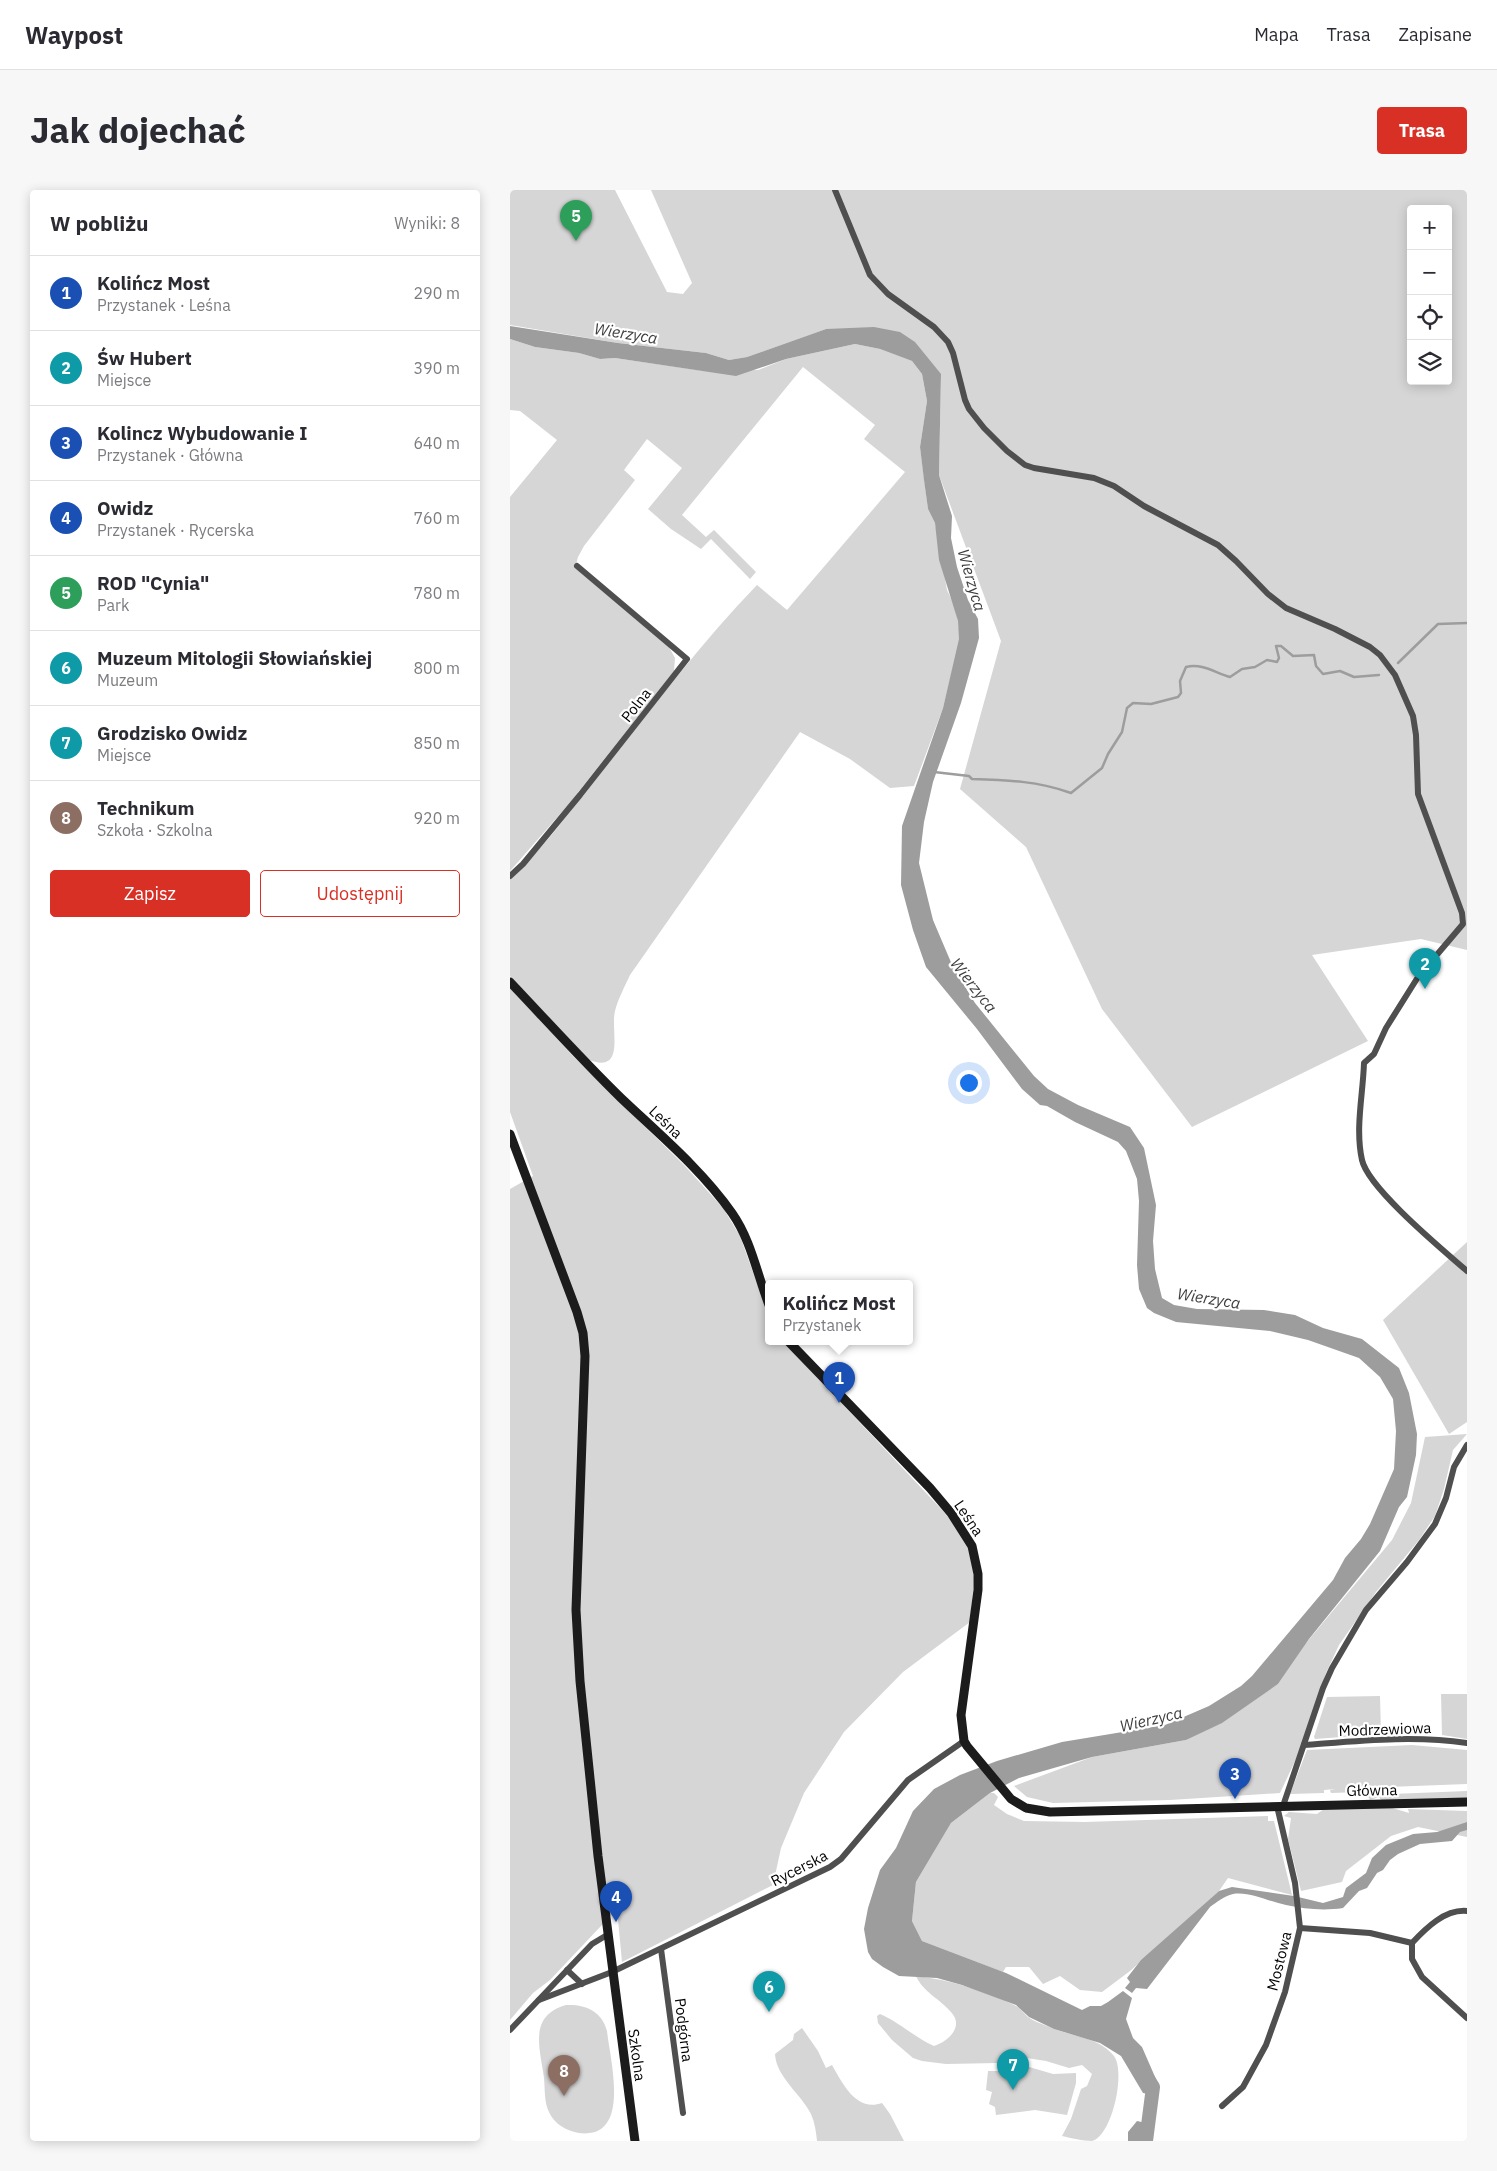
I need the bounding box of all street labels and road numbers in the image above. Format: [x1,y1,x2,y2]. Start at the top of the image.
street label: Polna [617,684,655,726]
street label: Leśna [645,1101,687,1143]
street label: Leśna [950,1496,988,1540]
street label: Modrzewiowa [1338,1718,1432,1740]
street label: Główna [1346,1780,1398,1800]
street label: Rycerska [767,1846,831,1890]
street label: Mostowa [1262,1929,1296,1993]
street label: Podgórna [671,1997,697,2063]
street label: Szkolna [624,2028,650,2082]

